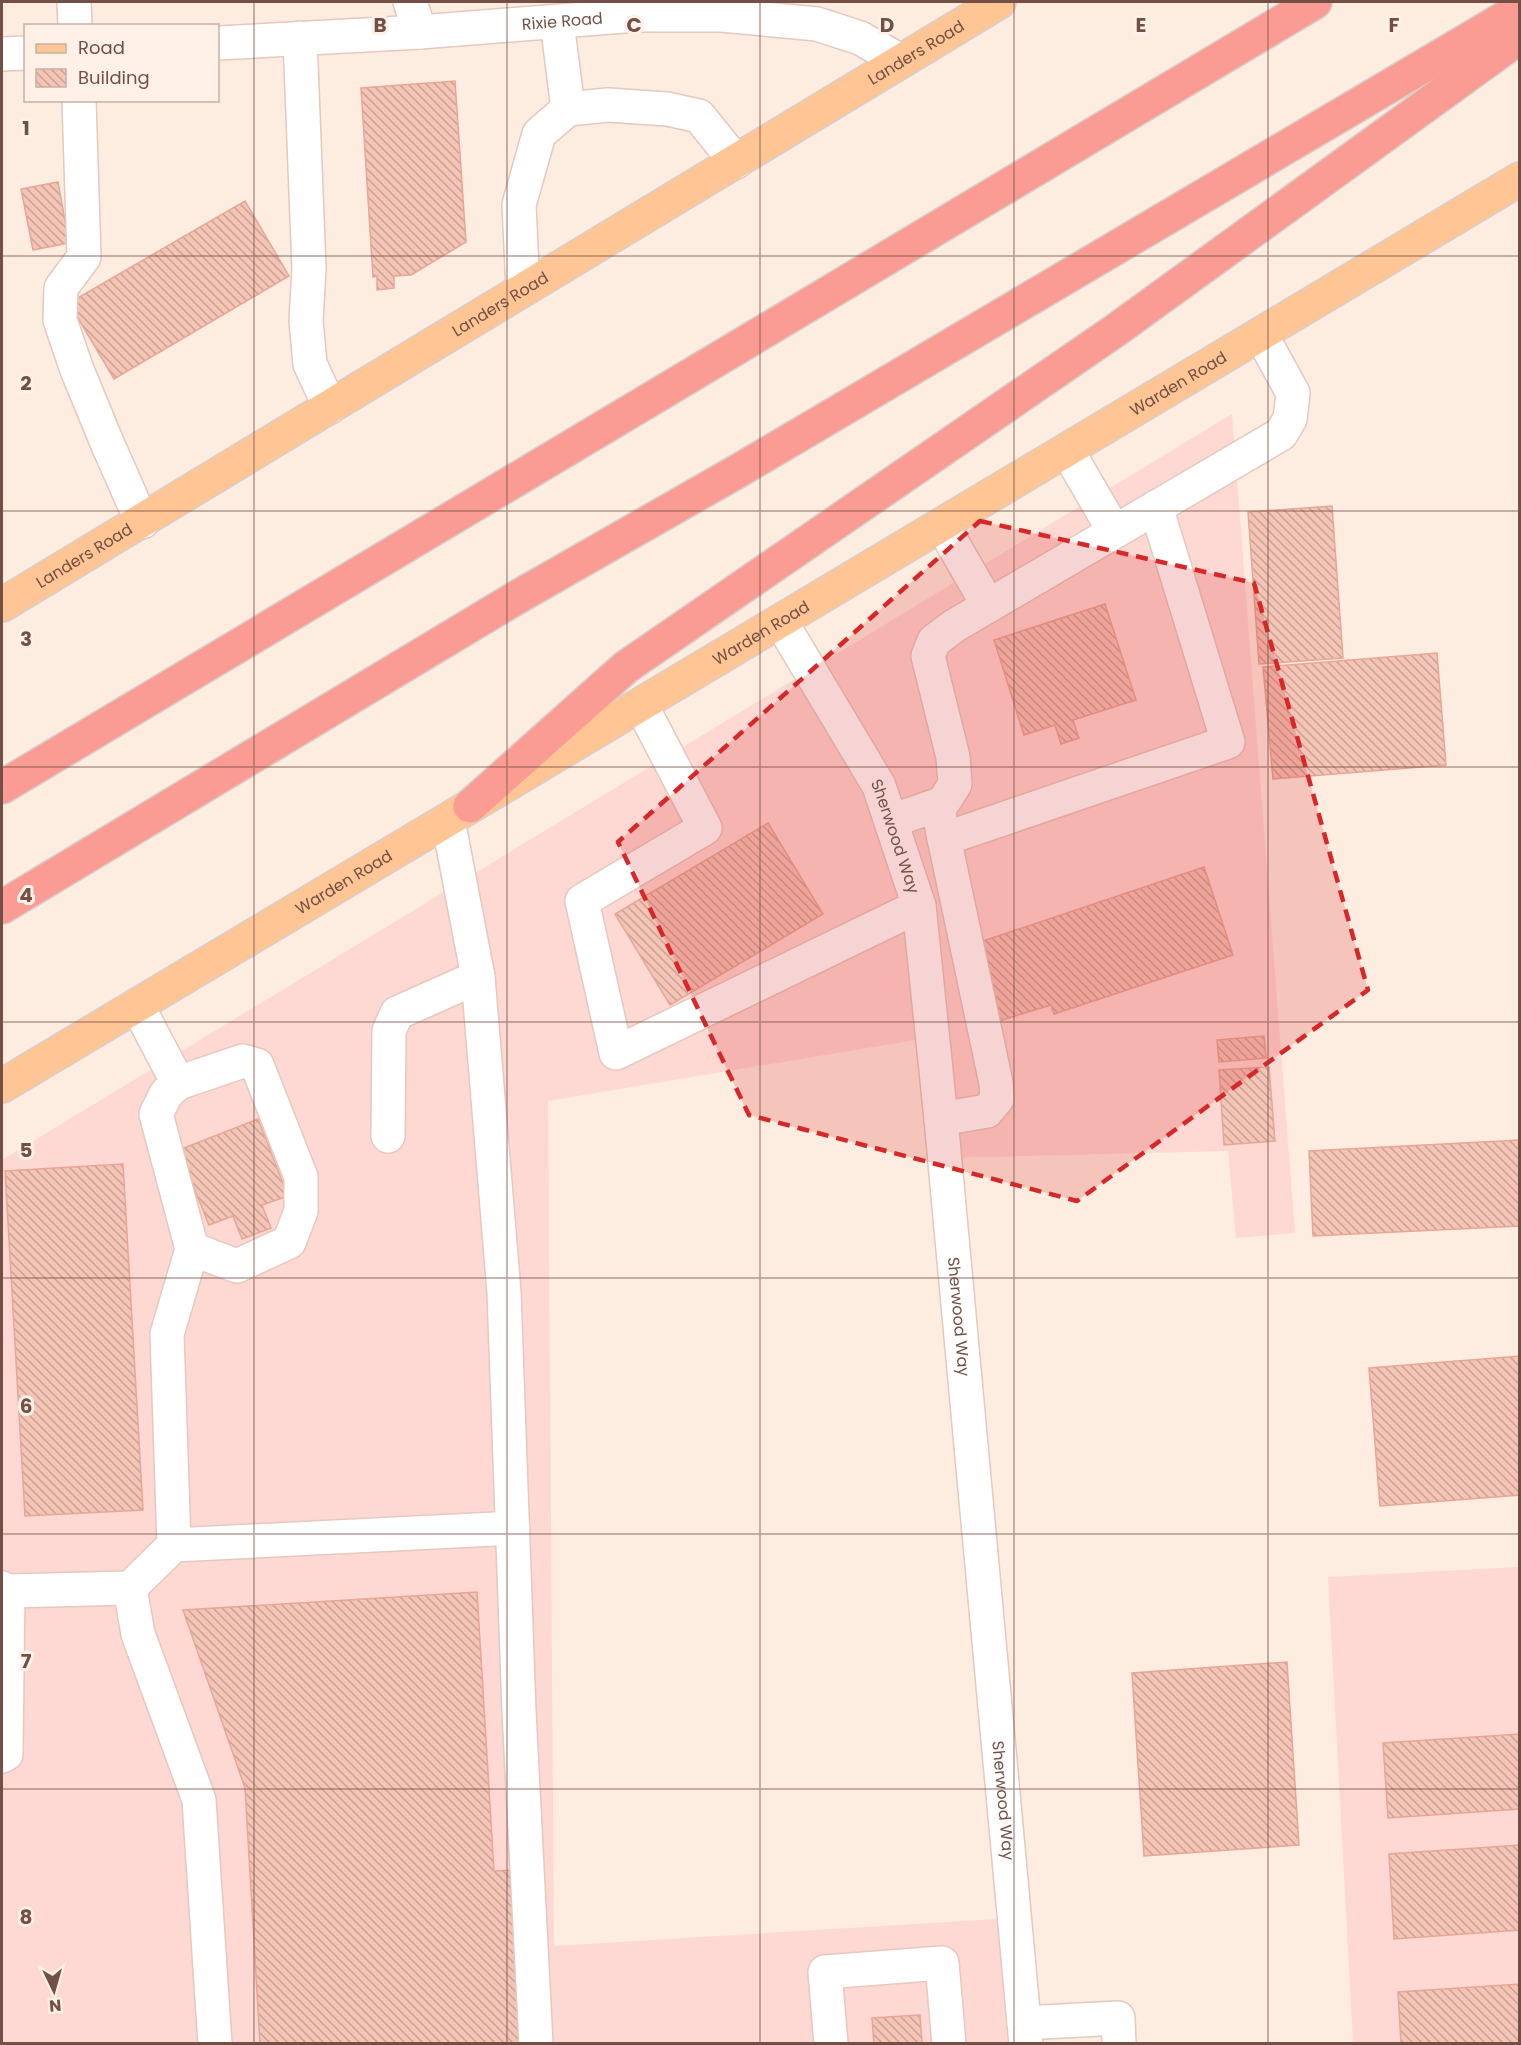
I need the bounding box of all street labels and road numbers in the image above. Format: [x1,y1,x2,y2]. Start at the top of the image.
street label: Rixie Road [521,6,604,35]
street label: Landers Road [863,14,968,90]
street label: Landers Road [447,266,553,342]
street label: Warden Road [1125,345,1231,421]
street label: Landers Road [32,517,137,593]
street label: Warden Road [708,595,814,670]
street label: Sherwood Way [866,774,926,897]
street label: Warden Road [291,844,396,920]
street label: Sherwood Way [942,1256,976,1377]
street label: Sherwood Way [987,1740,1021,1861]

